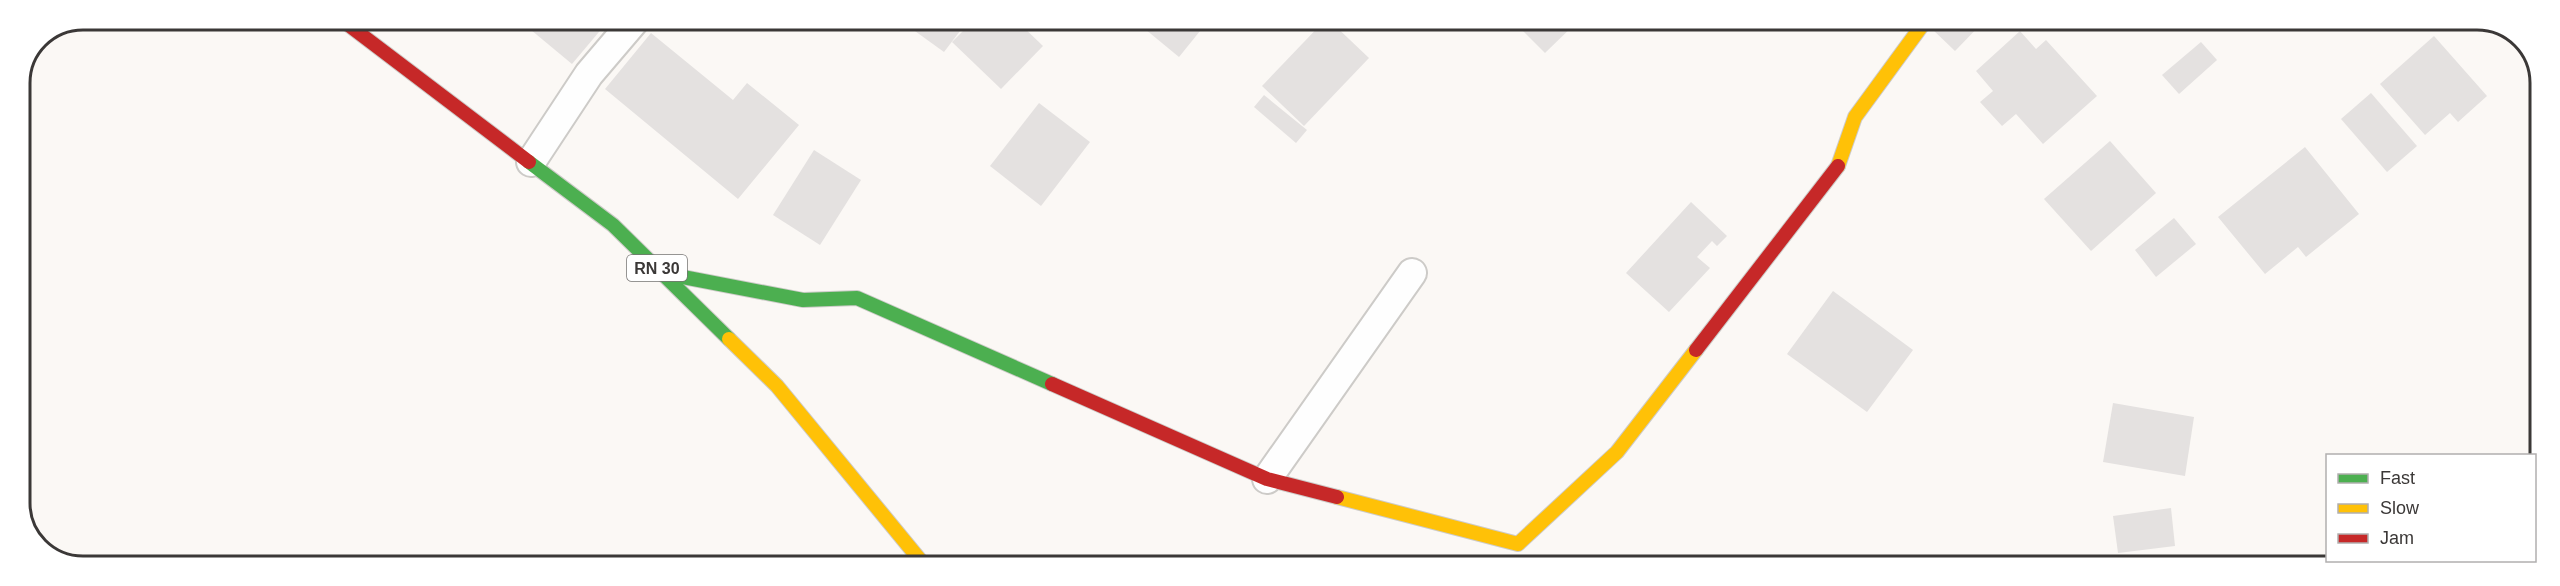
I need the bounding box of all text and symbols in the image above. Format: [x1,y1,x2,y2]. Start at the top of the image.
road number: RN 30 [627,255,687,281]
legend [2326,454,2536,562]
text: Fast [2380,468,2415,488]
text: Slow [2380,498,2420,518]
text: Jam [2380,528,2414,548]

